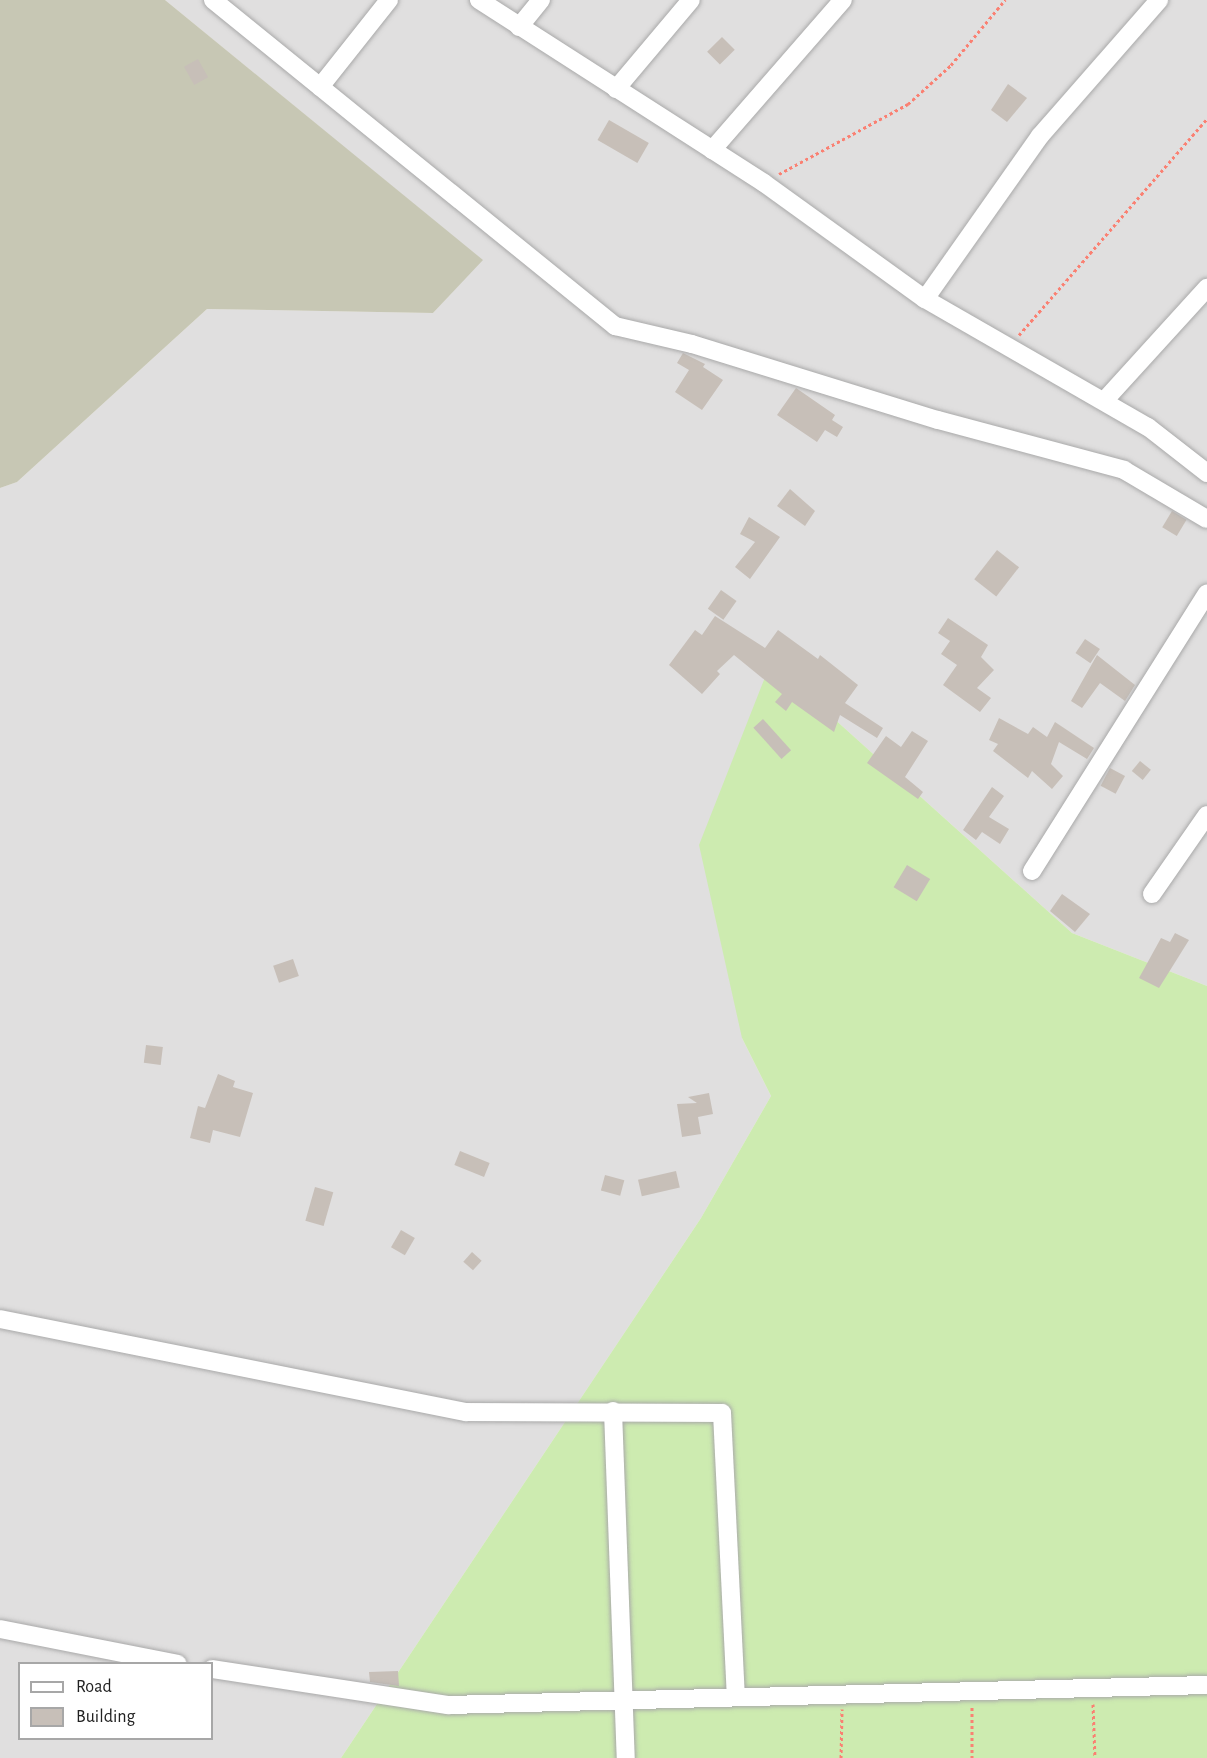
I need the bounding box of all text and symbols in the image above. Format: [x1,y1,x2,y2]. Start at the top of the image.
legend [18,1662,213,1740]
text: Road [76,1678,112,1696]
text: Building [76,1708,135,1726]

